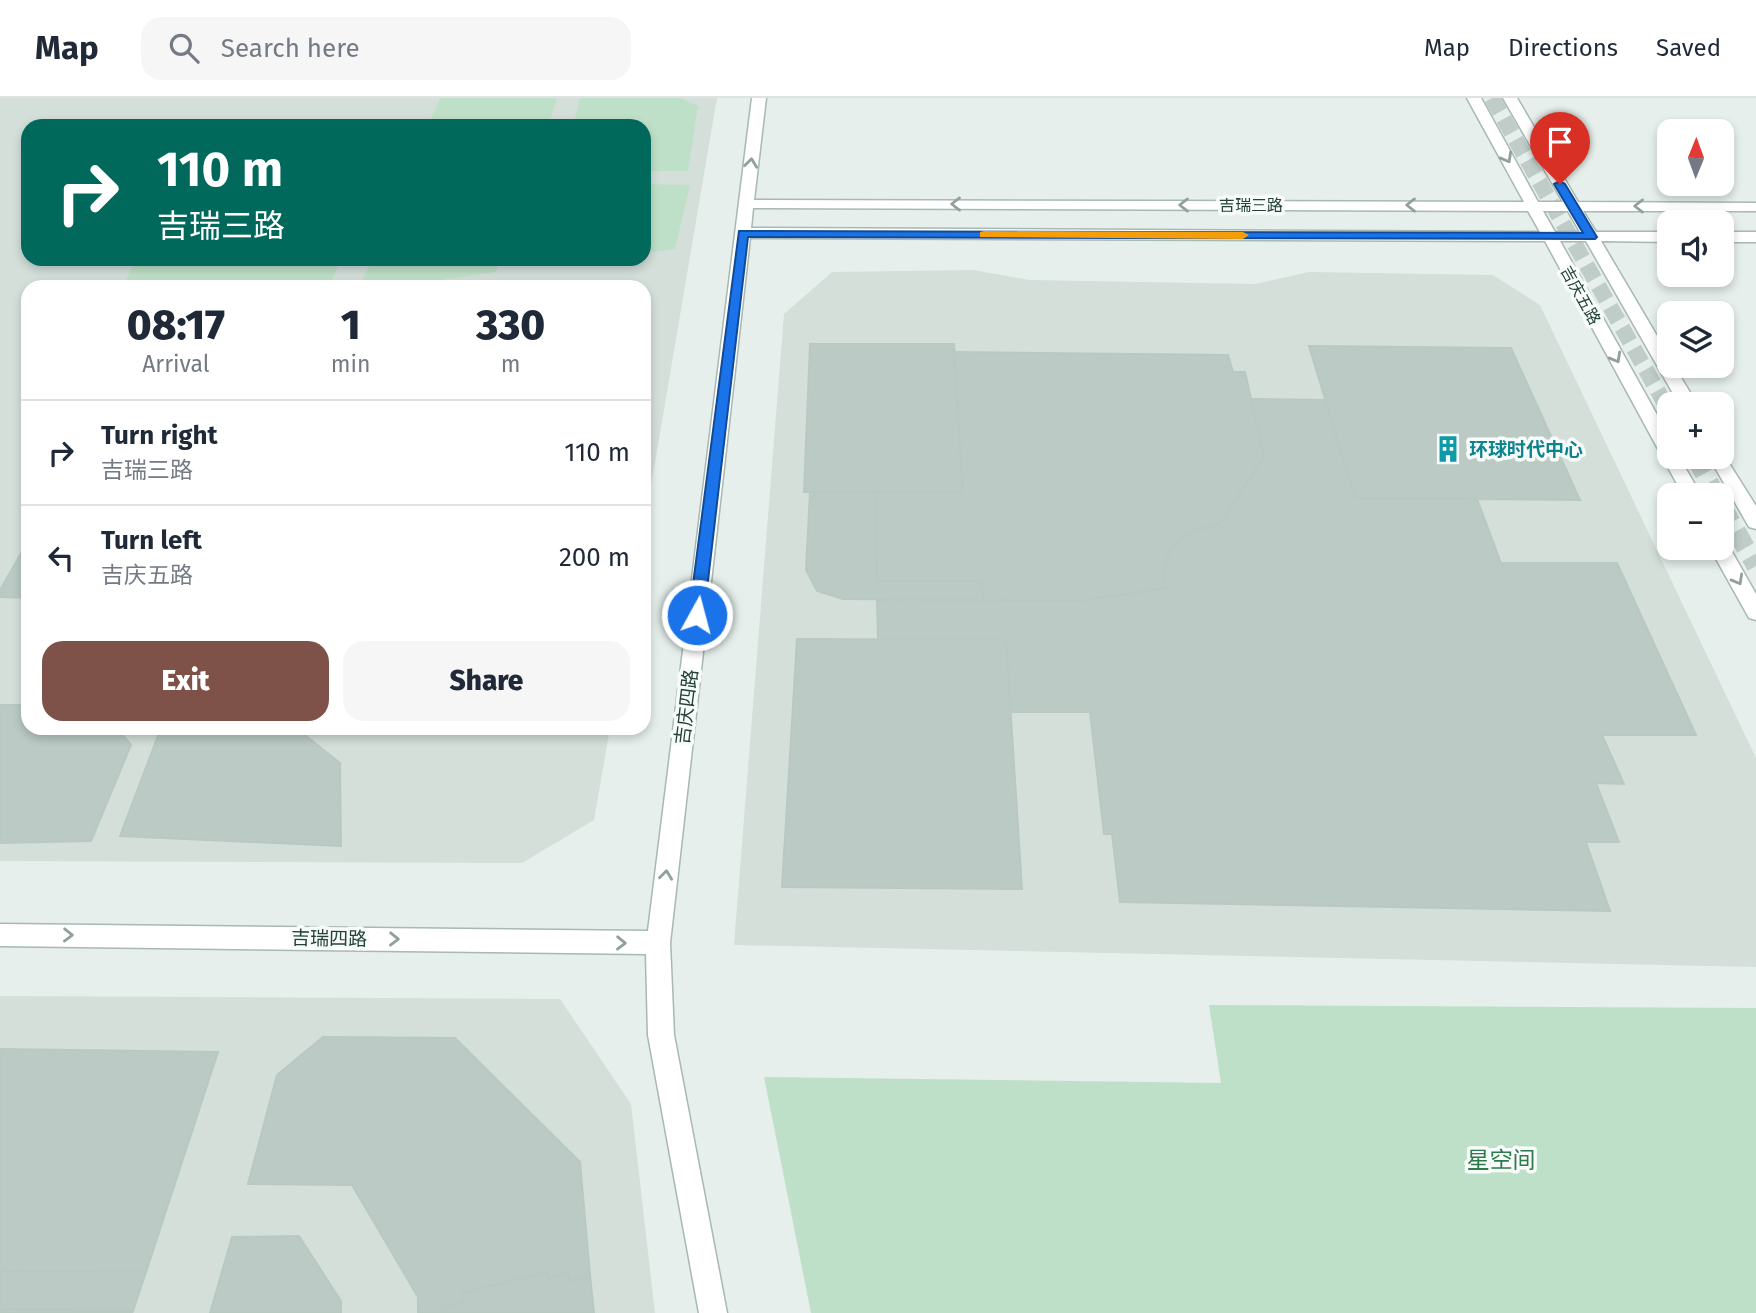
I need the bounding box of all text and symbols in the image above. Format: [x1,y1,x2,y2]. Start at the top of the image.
search box [141,17,631,80]
text: Map [35,28,99,68]
icon: search [165,29,203,67]
text: Search here [221,33,360,64]
text: Map [1424,34,1470,62]
text: Directions [1508,34,1618,62]
text: Saved [1656,34,1721,62]
pin [1530,112,1590,184]
north arrow [1657,119,1734,196]
map controls [1657,119,1734,560]
icon: arrive [1541,123,1579,161]
text: 110 m [157,140,283,199]
icon: right [42,147,133,238]
one-way arrow [1499,150,1512,163]
one-way arrow [743,157,758,169]
one-way arrow [951,196,961,212]
street label: 吉瑞三路 [1219,196,1283,215]
one-way arrow [1178,197,1189,213]
one-way arrow [1406,197,1416,213]
one-way arrow [1633,198,1644,214]
text: 吉瑞三路 [157,207,285,245]
button: sound [1657,210,1734,287]
street label: 吉庆五路 [1557,263,1604,328]
text: 08:17 [127,300,225,350]
text: 1 [341,300,361,350]
text: 330 [476,300,545,350]
button: layers [1657,301,1734,378]
text: Arrival [142,350,210,378]
text: min [331,350,370,378]
text: m [501,350,521,378]
one-way arrow [1608,350,1621,363]
button: + [1657,392,1734,469]
text: Turn right [101,420,218,451]
icon: right [42,434,80,472]
building icon: 环球时代中心 [1433,434,1463,464]
text: 110 m [564,437,630,468]
place label: 环球时代中心 [1469,438,1583,461]
text: 吉瑞三路 [101,456,193,484]
button: − [1657,483,1734,560]
text: Turn left [101,525,202,556]
icon: left [42,539,80,577]
text: 200 m [559,542,630,573]
text: 吉庆五路 [101,561,193,589]
one-way arrow [1730,573,1743,585]
position arrow [660,578,734,652]
button: Exit [42,641,329,721]
button: Share [343,641,630,721]
street label: 吉庆四路 [670,668,703,746]
one-way arrow [658,870,673,881]
street label: 吉瑞四路 [291,926,367,951]
one-way arrow [63,927,74,943]
one-way arrow [389,931,399,947]
one-way arrow [616,935,627,950]
park label: 星空间 [1467,1146,1536,1174]

